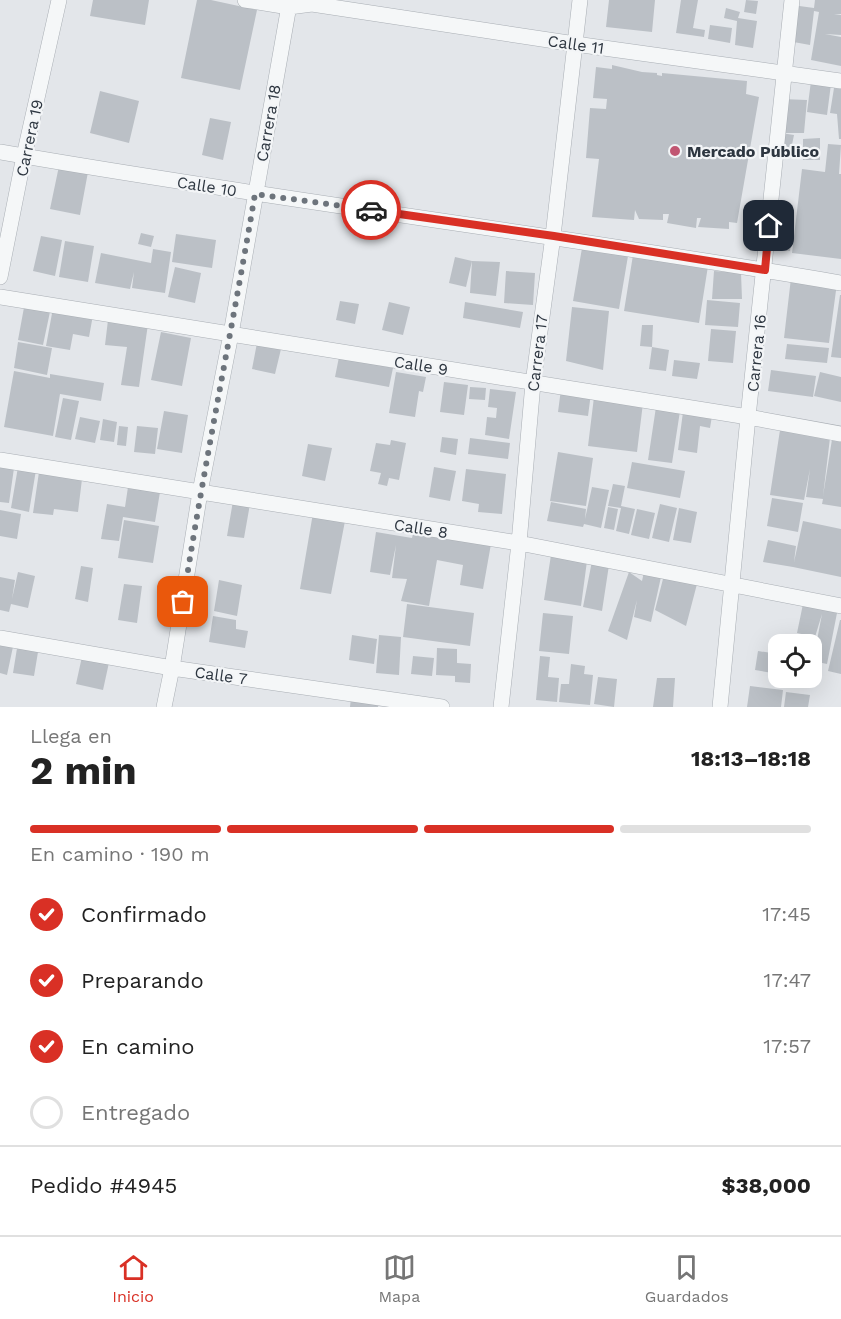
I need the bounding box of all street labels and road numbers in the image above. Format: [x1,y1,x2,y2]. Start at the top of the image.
street label: Calle 11 [547,31,605,58]
street label: Carrera 18 [252,83,285,163]
street label: Carrera 19 [12,98,47,178]
street label: Calle 10 [176,172,238,201]
street label: Carrera 17 [523,313,552,393]
street label: Carrera 16 [743,313,770,393]
street label: Calle 9 [393,352,449,379]
street label: Calle 8 [393,515,449,542]
street label: Calle 7 [193,662,248,689]

